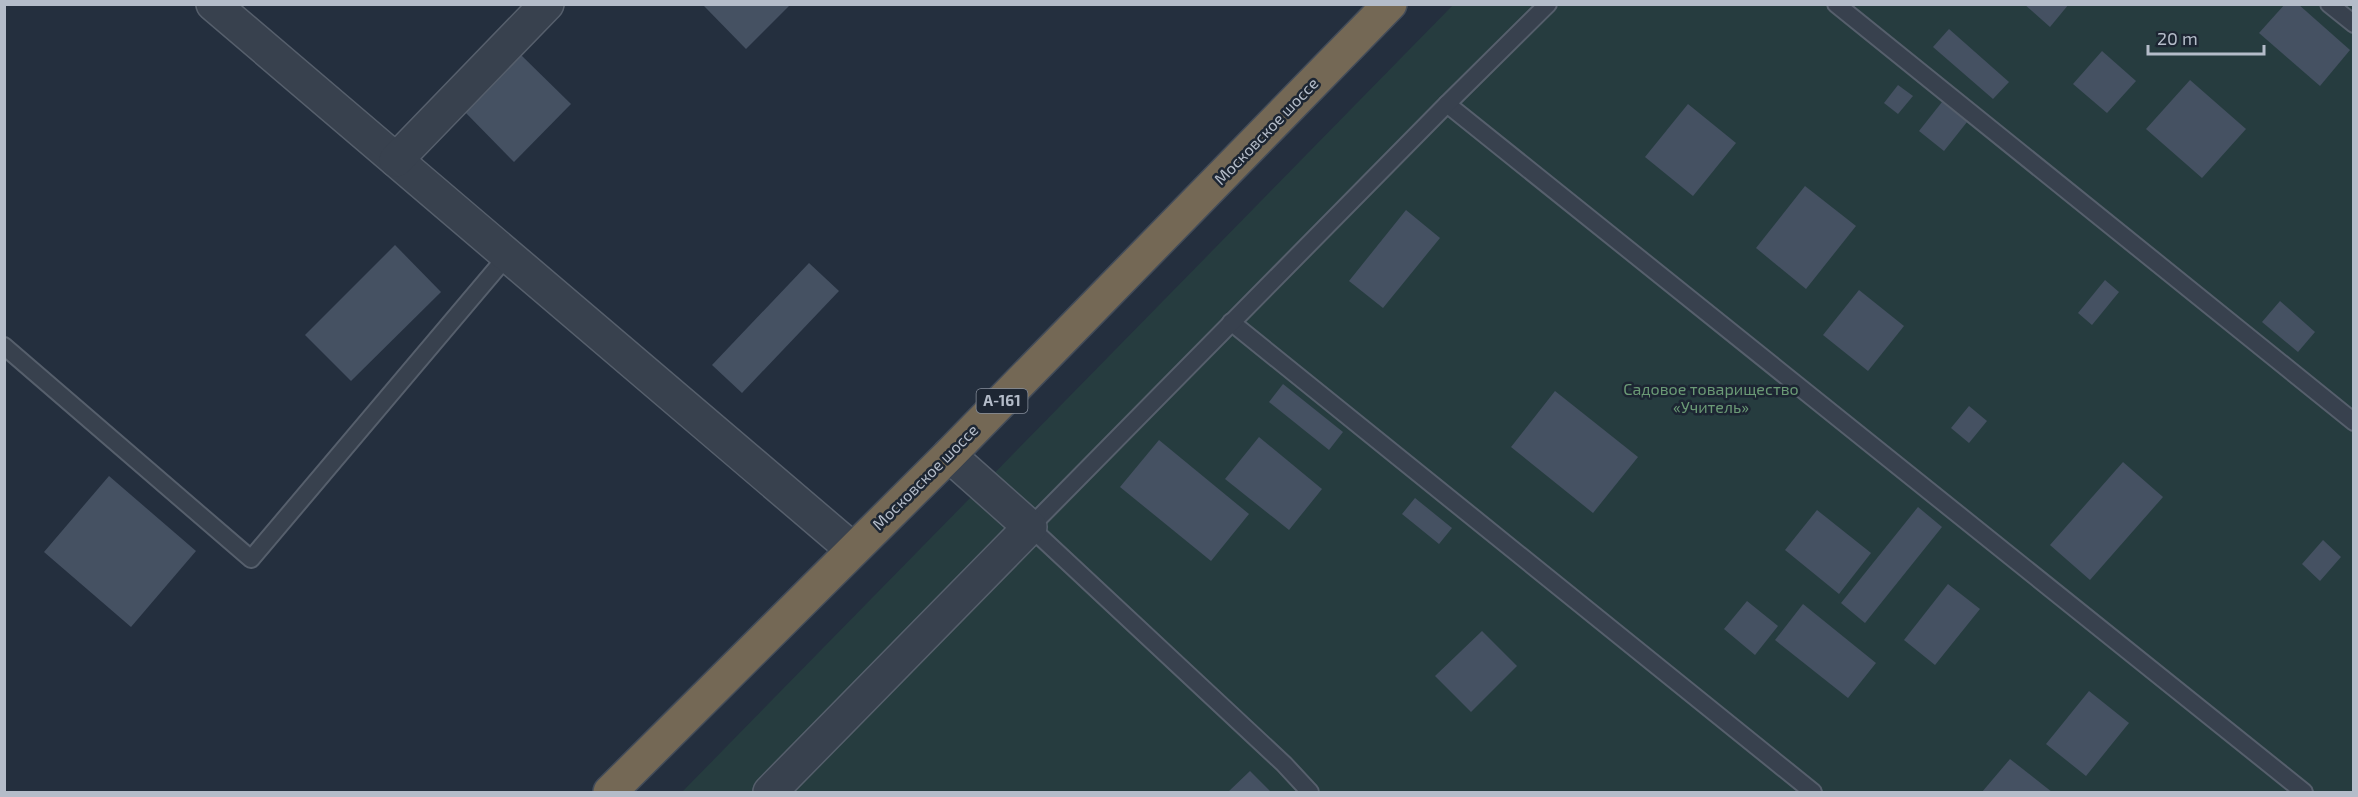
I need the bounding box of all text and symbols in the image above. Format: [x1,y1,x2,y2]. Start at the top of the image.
scale bar [2148,18,2264,56]
text: 20 m [2157,27,2198,49]
street label: Московское шоссе [1210,73,1322,188]
park label: Садовое товарищество «Учитель» [1623,379,1799,416]
road number: А-161 [976,389,1028,413]
street label: Московское шоссе [868,420,981,533]

